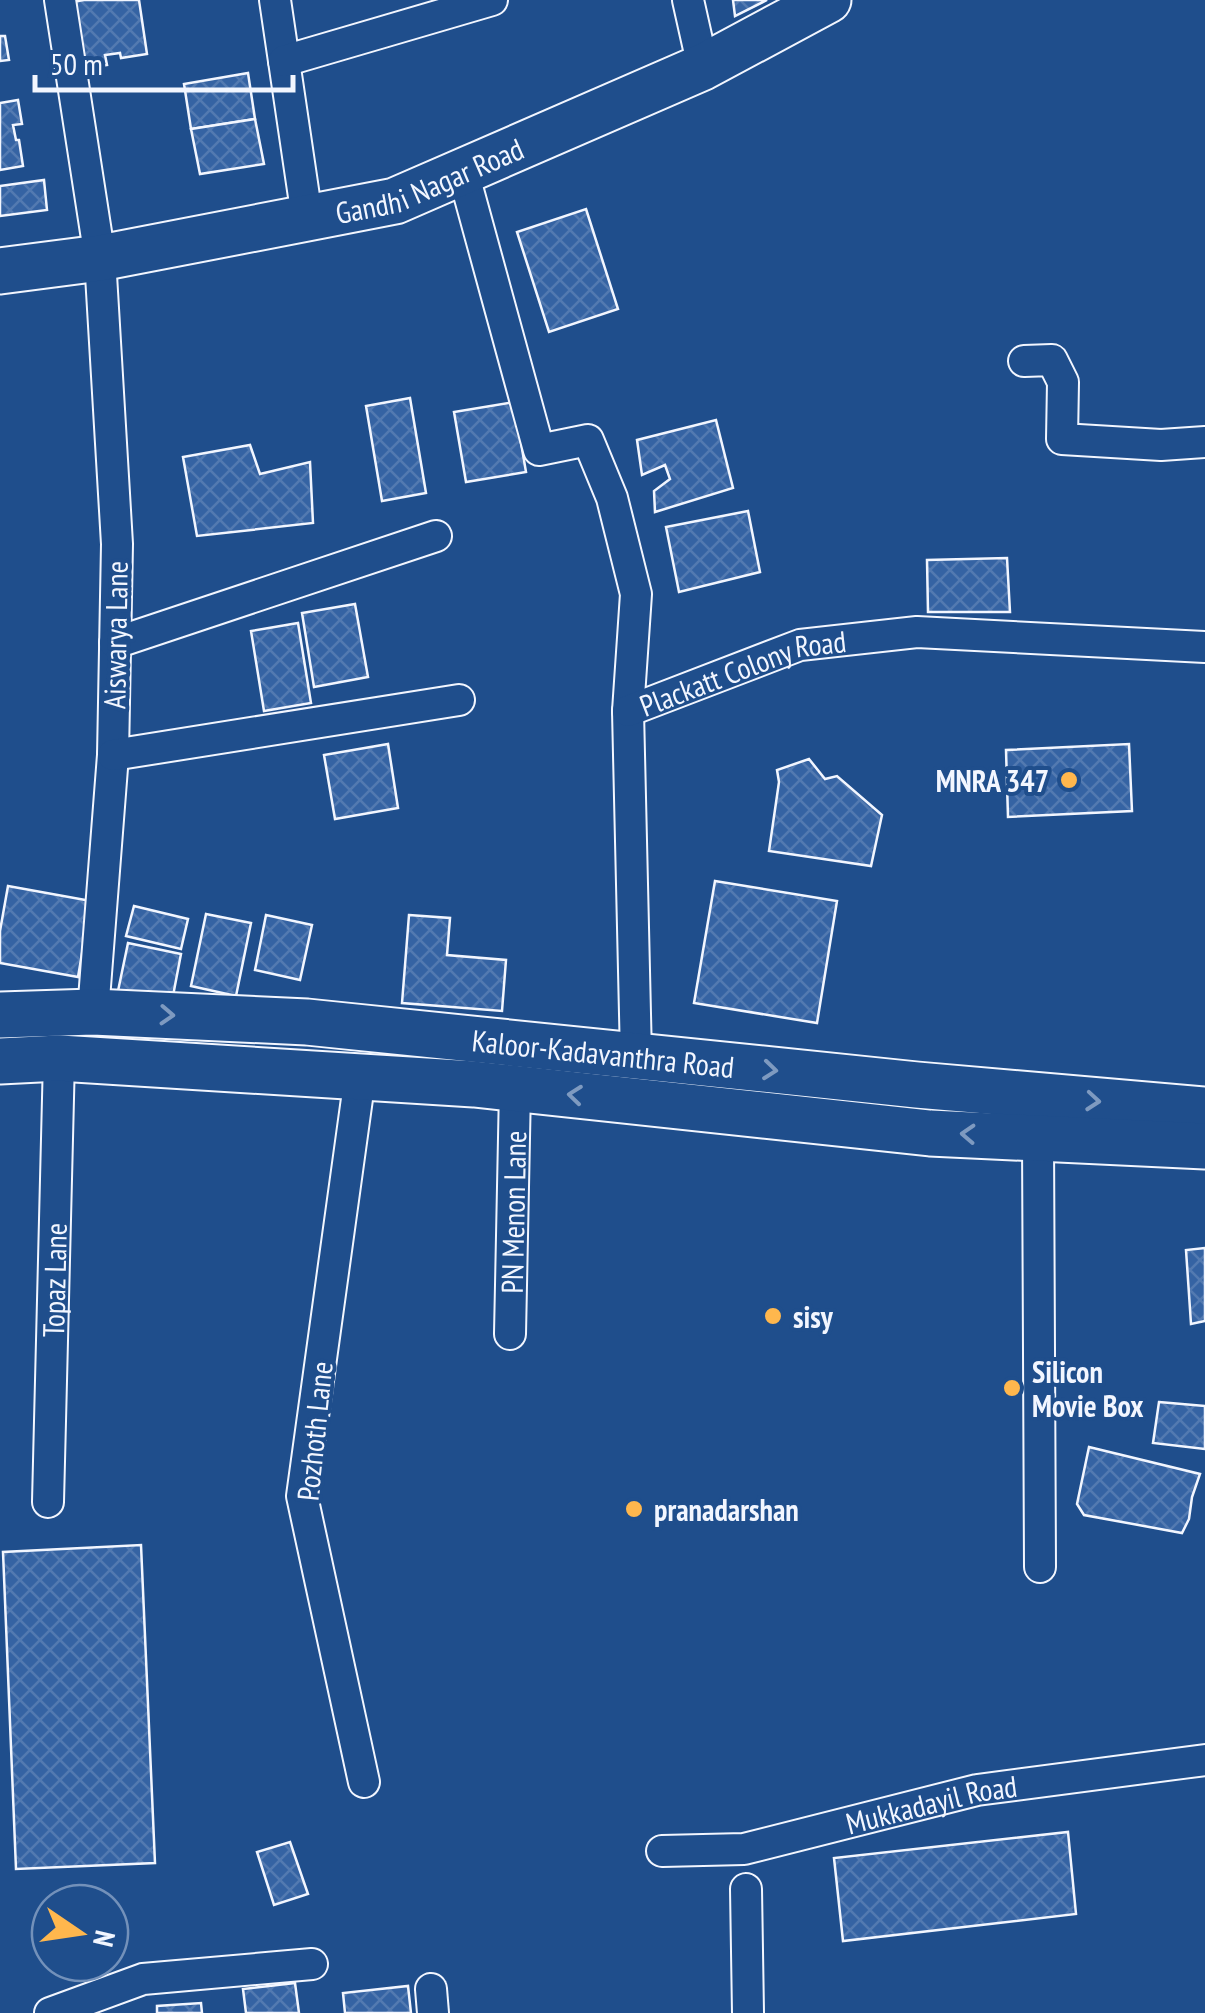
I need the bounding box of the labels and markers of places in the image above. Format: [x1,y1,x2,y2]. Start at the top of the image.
place label: MNRA 347 [936,761,1049,800]
marker: MNRA 347 [1058,769,1080,791]
place label: sisy [793,1297,834,1336]
marker: sisy [762,1305,784,1327]
place label: Silicon Movie Box [1032,1352,1144,1425]
marker: Silicon Movie Box [1001,1377,1023,1399]
place label: pranadarshan [654,1490,799,1529]
marker: pranadarshan [623,1498,645,1520]

